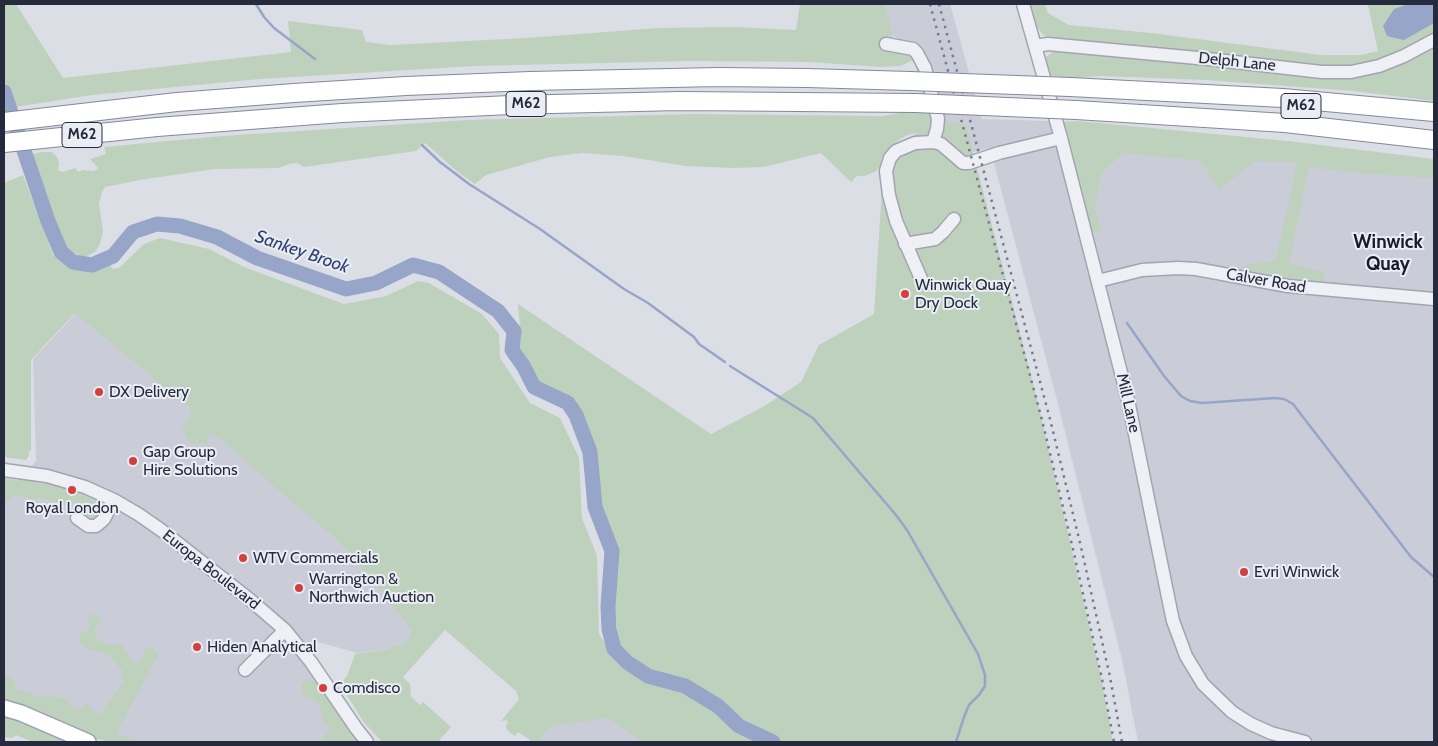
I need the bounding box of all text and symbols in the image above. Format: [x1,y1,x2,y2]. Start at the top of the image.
street label: Delph Lane [1197,48,1277,76]
road number: M62 [506,92,546,116]
road number: M62 [1281,94,1321,118]
road number: M62 [62,122,102,148]
water label: Sankey Brook [252,226,352,278]
district label: Winwick Quay [1353,231,1423,275]
street label: Calver Road [1225,265,1307,297]
place label: Winwick Quay Dry Dock [915,275,1011,313]
marker: Winwick Quay Dry Dock [899,288,911,300]
street label: Mill Lane [1112,372,1144,434]
place label: DX Delivery [109,382,189,402]
marker: DX Delivery [93,386,105,398]
place label: Gap Group Hire Solutions [143,442,238,480]
marker: Gap Group Hire Solutions [127,455,139,467]
marker: Royal London [66,484,78,496]
place label: Royal London [25,498,119,518]
street label: Europa Boulevard [158,526,264,614]
place label: WTV Commercials [253,548,378,568]
marker: WTV Commercials [237,552,249,564]
place label: Evri Winwick [1254,562,1339,582]
marker: Evri Winwick [1238,566,1250,578]
place label: Warrington & Northwich Auction [309,569,434,607]
marker: Warrington & Northwich Auction [293,582,305,594]
place label: Hiden Analytical [207,637,317,657]
marker: Hiden Analytical [191,641,203,653]
place label: Comdisco [333,678,400,698]
marker: Comdisco [317,682,329,694]

